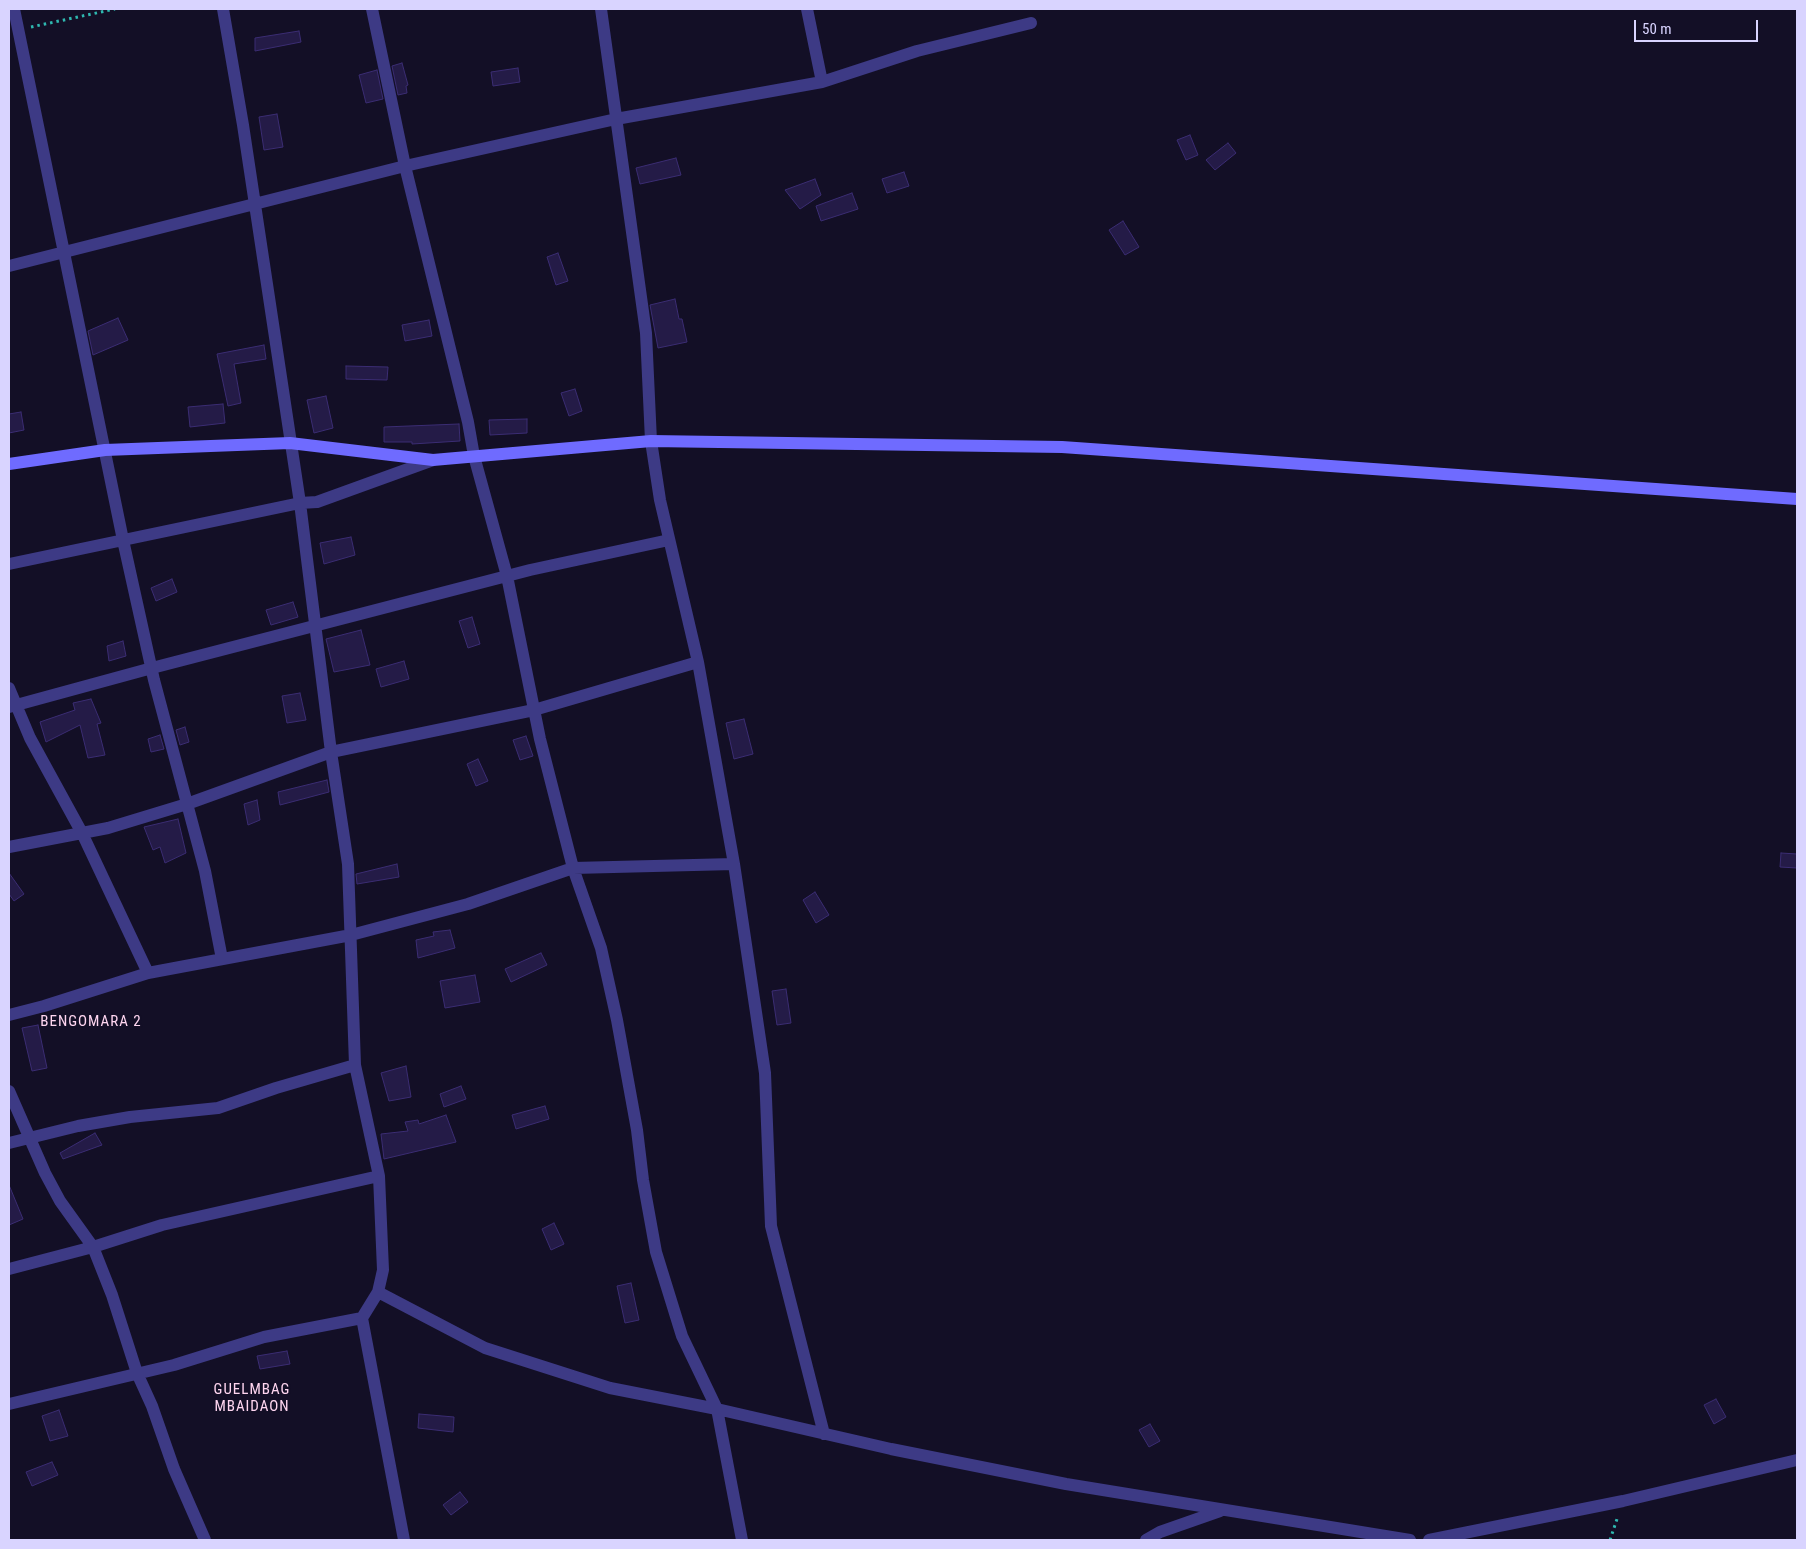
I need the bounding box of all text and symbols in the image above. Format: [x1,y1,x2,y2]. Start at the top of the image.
scale bar [1636,10,1760,42]
text: 50 m [1642,20,1672,38]
district label: BENGOMARA 2 [39,1013,143,1031]
district label: GUELMBAG MBAIDAON [213,1381,291,1416]

